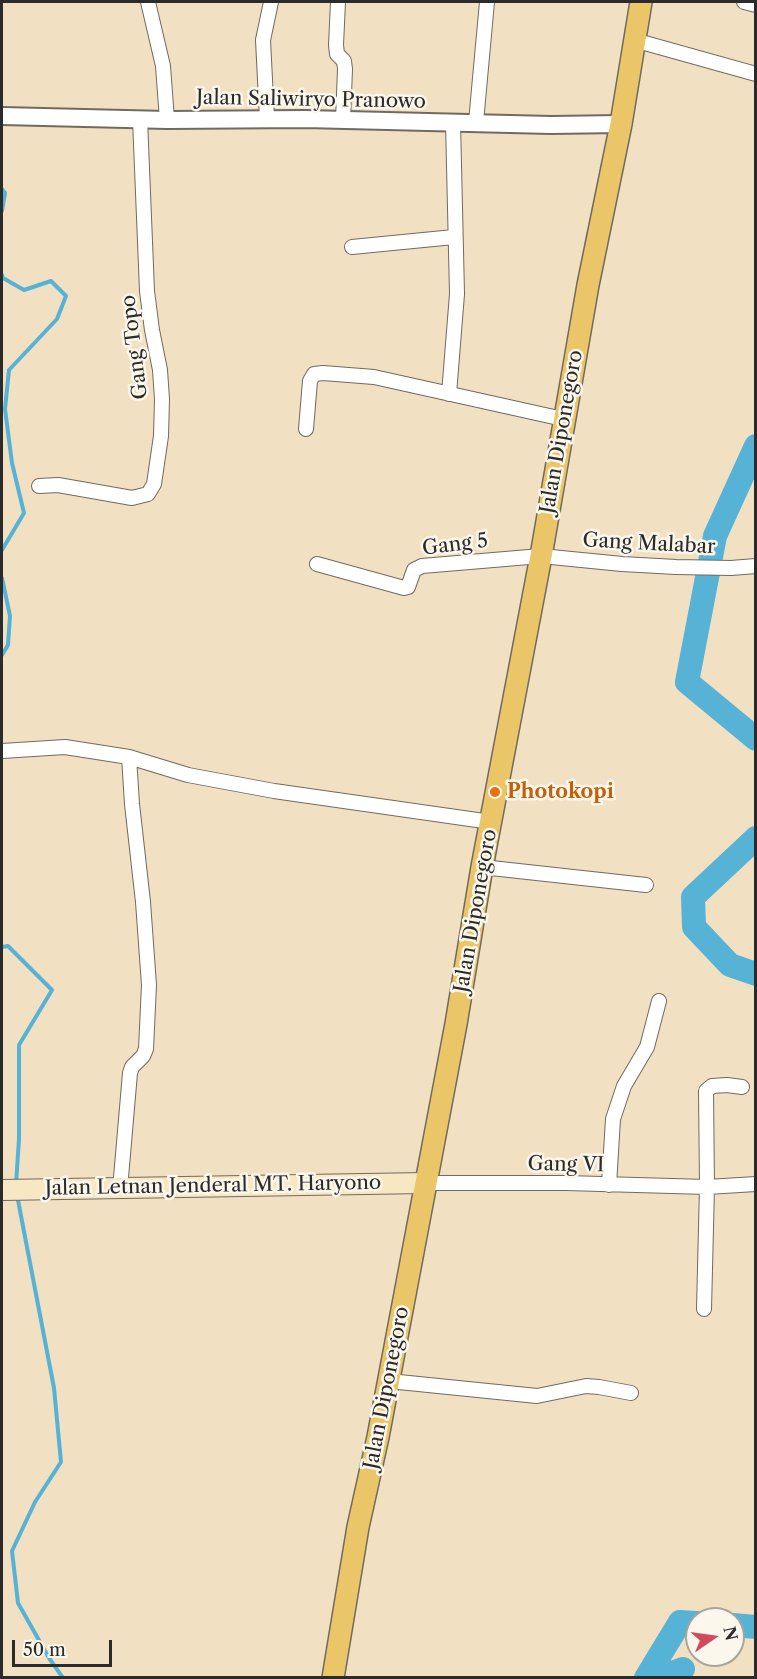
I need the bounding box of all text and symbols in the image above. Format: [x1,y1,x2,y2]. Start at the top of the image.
street label: Jalan Saliwiryo Pranowo [196,86,426,114]
street label: Gang Topo [117,293,153,401]
street label: Jalan Diponegoro [536,348,588,516]
street label: Gang 5 [421,529,489,561]
street label: Gang Malabar [582,529,716,559]
place label: Photokopi [507,780,614,804]
marker: Photokopi [488,785,502,799]
street label: Jalan Diponegoro [450,827,502,995]
street label: Gang VI [527,1152,605,1178]
street label: Jalan Letnan Jenderal MT. Haryono [45,1171,381,1201]
street label: Jalan Diponegoro [359,1305,415,1471]
north arrow [685,1607,745,1667]
text: N [719,1624,742,1642]
scale bar [15,1628,116,1666]
text: 50 m [23,1639,66,1661]

